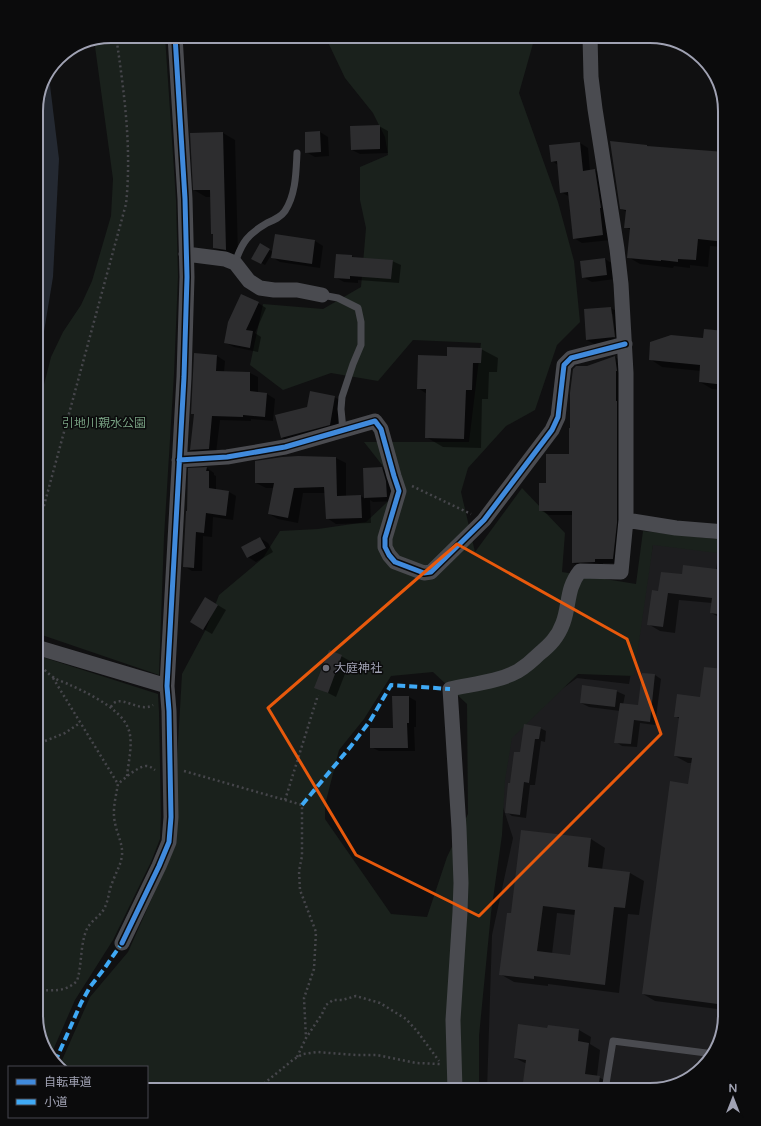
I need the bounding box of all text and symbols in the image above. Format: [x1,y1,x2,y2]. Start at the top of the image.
park label: 引地川親水公園 [62,416,146,430]
place label: 大庭神社 [334,661,382,675]
marker: 大庭神社 [321,663,331,673]
legend [8,1066,148,1118]
text: 自転車道 [44,1075,92,1089]
north arrow [713,1078,753,1118]
text: N [729,1082,737,1095]
text: 小道 [44,1095,68,1109]

